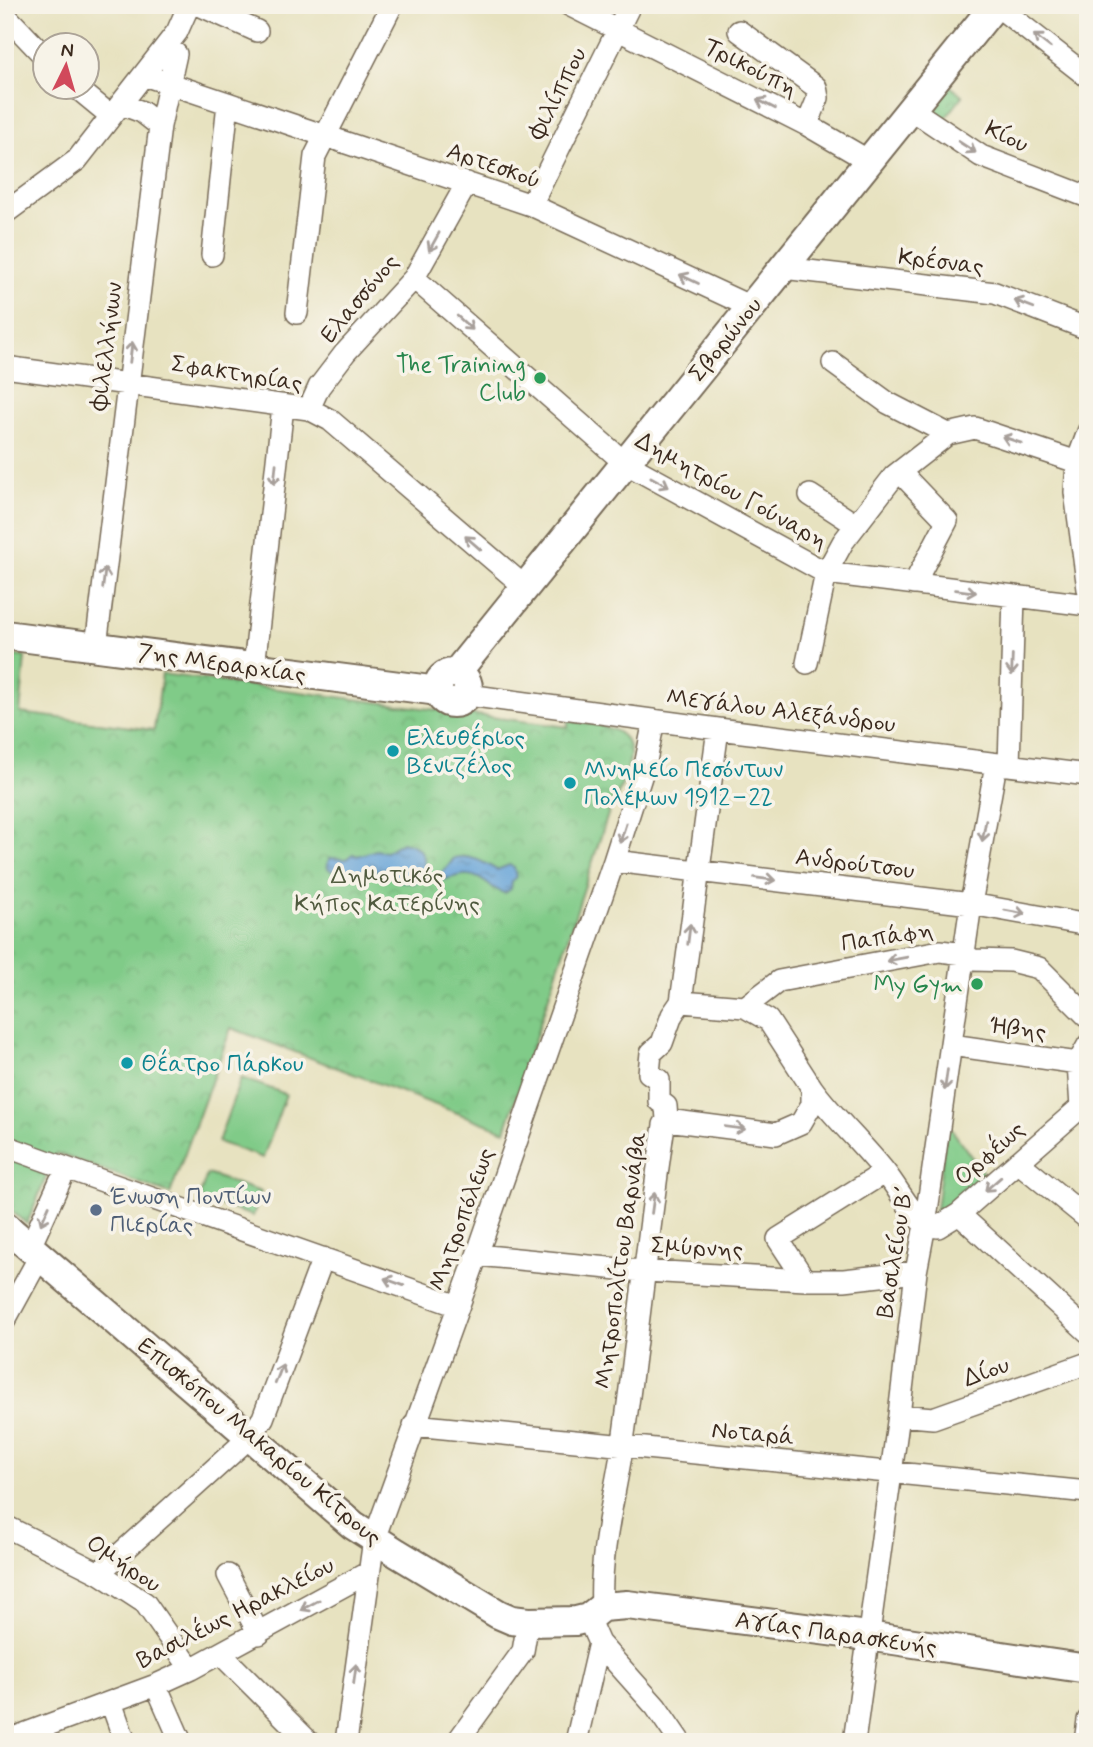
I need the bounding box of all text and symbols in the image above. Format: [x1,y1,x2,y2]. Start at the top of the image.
street label: Τρικούπη [698,31,803,105]
north arrow [32,32,102,102]
one-way arrow [1033,34,1051,49]
text: N [60,38,75,64]
street label: Φιλίππου [522,42,595,146]
one-way arrow [756,97,777,111]
street label: Κίου [980,114,1033,161]
street label: Αρτεσκού [442,136,545,197]
one-way arrow [957,141,977,155]
one-way arrow [427,232,441,252]
street label: Κρέσνας [896,241,985,283]
street label: Ελασσόνος [314,248,406,350]
one-way arrow [679,272,700,285]
street label: Φιλελλήνων [84,280,131,413]
street label: Σβορώνου [683,291,770,389]
one-way arrow [1014,297,1036,310]
one-way arrow [456,315,474,331]
one-way arrow [125,341,138,364]
street label: Σφακτηρίας [169,349,305,400]
place label: The Training Club [396,350,526,409]
marker: The Training Club [532,370,548,386]
street label: Δημητρίου Γούναρη [629,425,833,557]
one-way arrow [1002,433,1024,445]
one-way arrow [269,462,282,485]
one-way arrow [649,475,669,489]
one-way arrow [464,535,482,551]
one-way arrow [97,567,110,590]
one-way arrow [954,584,977,597]
street label: 7ης Μεραρχίας [136,637,308,692]
one-way arrow [1005,653,1018,676]
street label: Μεγάλου Αλεξάνδρου [664,682,897,741]
place label: Ελευθέριος Βενιζέλος [407,722,525,782]
marker: Ελευθέριος Βενιζέλος [385,743,401,759]
place label: Μνημείο Πεσόντων Πολέμων 1912–22 [584,755,783,814]
marker: Μνημείο Πεσόντων Πολέμων 1912–22 [562,775,578,791]
one-way arrow [977,819,991,842]
one-way arrow [616,822,629,844]
street label: Ανδρούτσου [794,842,916,887]
park label: Δημοτικός Κήπος Κατερίνης [294,861,480,920]
one-way arrow [753,872,776,885]
one-way arrow [1003,905,1026,919]
street label: Παπάφη [839,915,935,960]
one-way arrow [683,923,696,946]
one-way arrow [886,953,909,967]
place label: My Gym [873,970,963,1001]
marker: My Gym [969,976,985,992]
street label: Ήβης [987,1010,1048,1049]
place label: Θέατρο Πάρκου [141,1048,304,1080]
marker: Θέατρο Πάρκου [119,1055,135,1071]
one-way arrow [940,1068,953,1091]
street label: Ορφέως [947,1114,1032,1193]
one-way arrow [723,1122,746,1135]
street label: Μητροπολίτου Βαρνάβα [588,1129,655,1391]
street label: Μητροπόλεως [422,1144,503,1295]
street label: Βασιλείου Β΄ [870,1176,923,1320]
one-way arrow [984,1176,1002,1192]
place label: Ένωση Ποντίων Πιερίας [110,1182,271,1241]
one-way arrow [646,1192,659,1215]
marker: Ένωση Ποντίων Πιερίας [88,1202,104,1218]
one-way arrow [38,1204,51,1225]
street label: Σμύρνης [650,1231,744,1266]
one-way arrow [383,1275,405,1288]
street label: Επισκόπου Μακαρίου Κίτρους [130,1331,388,1554]
street label: Δίου [959,1350,1014,1395]
one-way arrow [274,1364,287,1385]
street label: Νοταρά [710,1415,796,1454]
street label: Ομήρου [80,1528,167,1601]
street label: Βασιλέως Ηρακλείου [131,1549,340,1677]
one-way arrow [300,1598,320,1612]
street label: Αγίας Παρασκευής [733,1605,939,1664]
one-way arrow [349,1663,362,1686]

